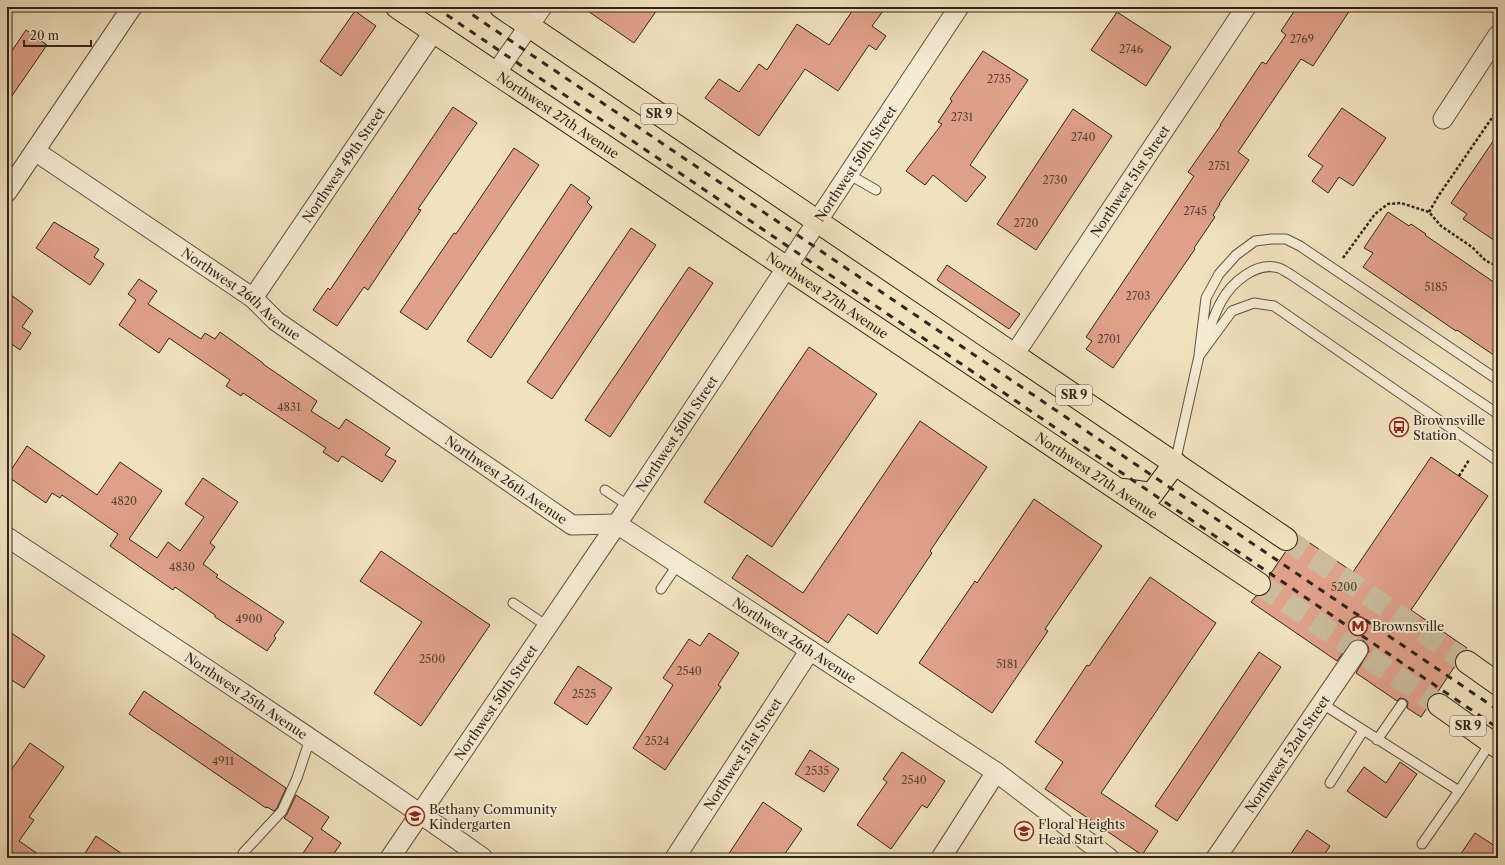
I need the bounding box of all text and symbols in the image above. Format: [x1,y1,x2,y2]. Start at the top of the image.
scale bar [24,22,91,48]
text: 20 m [30,28,59,43]
house number: 2769 [1290,32,1314,46]
house number: 2746 [1119,42,1144,56]
street label: Northwest 27th Avenue [494,68,622,161]
house number: 2735 [987,72,1011,86]
street label: Northwest 50th Street [811,102,900,225]
street label: Northwest 49th Street [299,104,388,225]
road number: SR 9 [641,104,677,124]
house number: 2731 [951,110,974,124]
street label: Northwest 51st Street [1087,122,1173,240]
house number: 2740 [1071,130,1095,144]
house number: 2751 [1208,159,1231,173]
house number: 2730 [1043,173,1067,187]
house number: 2745 [1183,204,1207,218]
house number: 2720 [1013,216,1039,230]
street label: Northwest 26th Avenue [179,244,304,343]
street label: Northwest 27th Avenue [763,249,892,342]
house number: 5185 [1424,280,1448,294]
house number: 2703 [1126,289,1150,303]
house number: 2701 [1097,332,1121,346]
street label: Northwest 50th Street [632,372,721,495]
road number: SR 9 [1056,385,1092,405]
house number: 4831 [277,400,301,414]
place label: Brownsville Station [1413,412,1485,443]
bus stop icon: Brownsville Station [1388,416,1410,438]
street label: Northwest 27th Avenue [1033,429,1161,522]
street label: Northwest 26th Avenue [442,432,570,527]
house number: 4820 [111,494,137,508]
house number: 4830 [169,560,195,574]
house number: 5200 [1331,580,1357,594]
street label: Northwest 26th Avenue [729,594,859,686]
house number: 4900 [236,612,262,626]
metro station icon: Brownsville [1347,615,1369,637]
place label: Brownsville [1372,618,1444,634]
street label: Northwest 50th Street [451,641,541,763]
street label: Northwest 25th Avenue [182,649,311,742]
house number: 2500 [419,652,445,666]
house number: 5181 [996,657,1018,671]
house number: 2540 [676,664,702,678]
house number: 2525 [572,687,596,701]
street label: Northwest 52nd Street [1241,692,1333,816]
street label: Northwest 51st Street [700,694,785,813]
road number: SR 9 [1450,716,1486,736]
house number: 2524 [645,734,669,748]
house number: 4911 [212,754,234,768]
house number: 2535 [805,764,829,778]
house number: 2540 [901,773,927,787]
place label: Bethany Community Kindergarten [429,801,558,832]
school or university icon: Bethany Community Kindergarten [404,805,426,827]
place label: Floral Heights Head Start [1038,816,1126,847]
school or university icon: Floral Heights Head Start [1013,820,1035,842]

